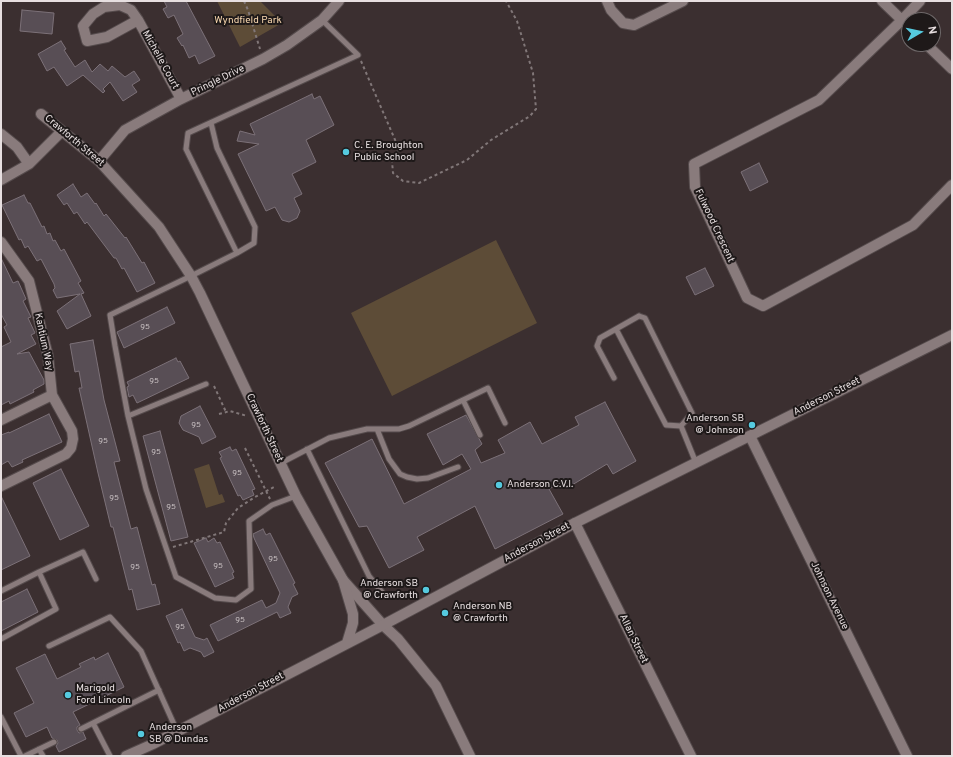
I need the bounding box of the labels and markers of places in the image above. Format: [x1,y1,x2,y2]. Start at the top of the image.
place label: C. E. Broughton Public School [354,140,423,164]
marker: C. E. Broughton Public School [341,147,351,157]
place label: Anderson SB @ Johnson [686,413,744,436]
marker: Anderson SB @ Johnson [747,420,757,430]
place label: Anderson C.V.I. [507,479,573,491]
marker: Anderson C.V.I. [494,480,504,490]
place label: Anderson SB @ Crawforth [360,578,418,602]
marker: Anderson SB @ Crawforth [421,585,431,595]
place label: Anderson NB @ Crawforth [453,601,512,624]
marker: Anderson NB @ Crawforth [440,608,450,618]
place label: Marigold Ford Lincoln [76,683,131,706]
marker: Marigold Ford Lincoln [63,690,73,700]
place label: Anderson SB @ Dundas [149,722,208,746]
marker: Anderson SB @ Dundas [136,729,146,739]

